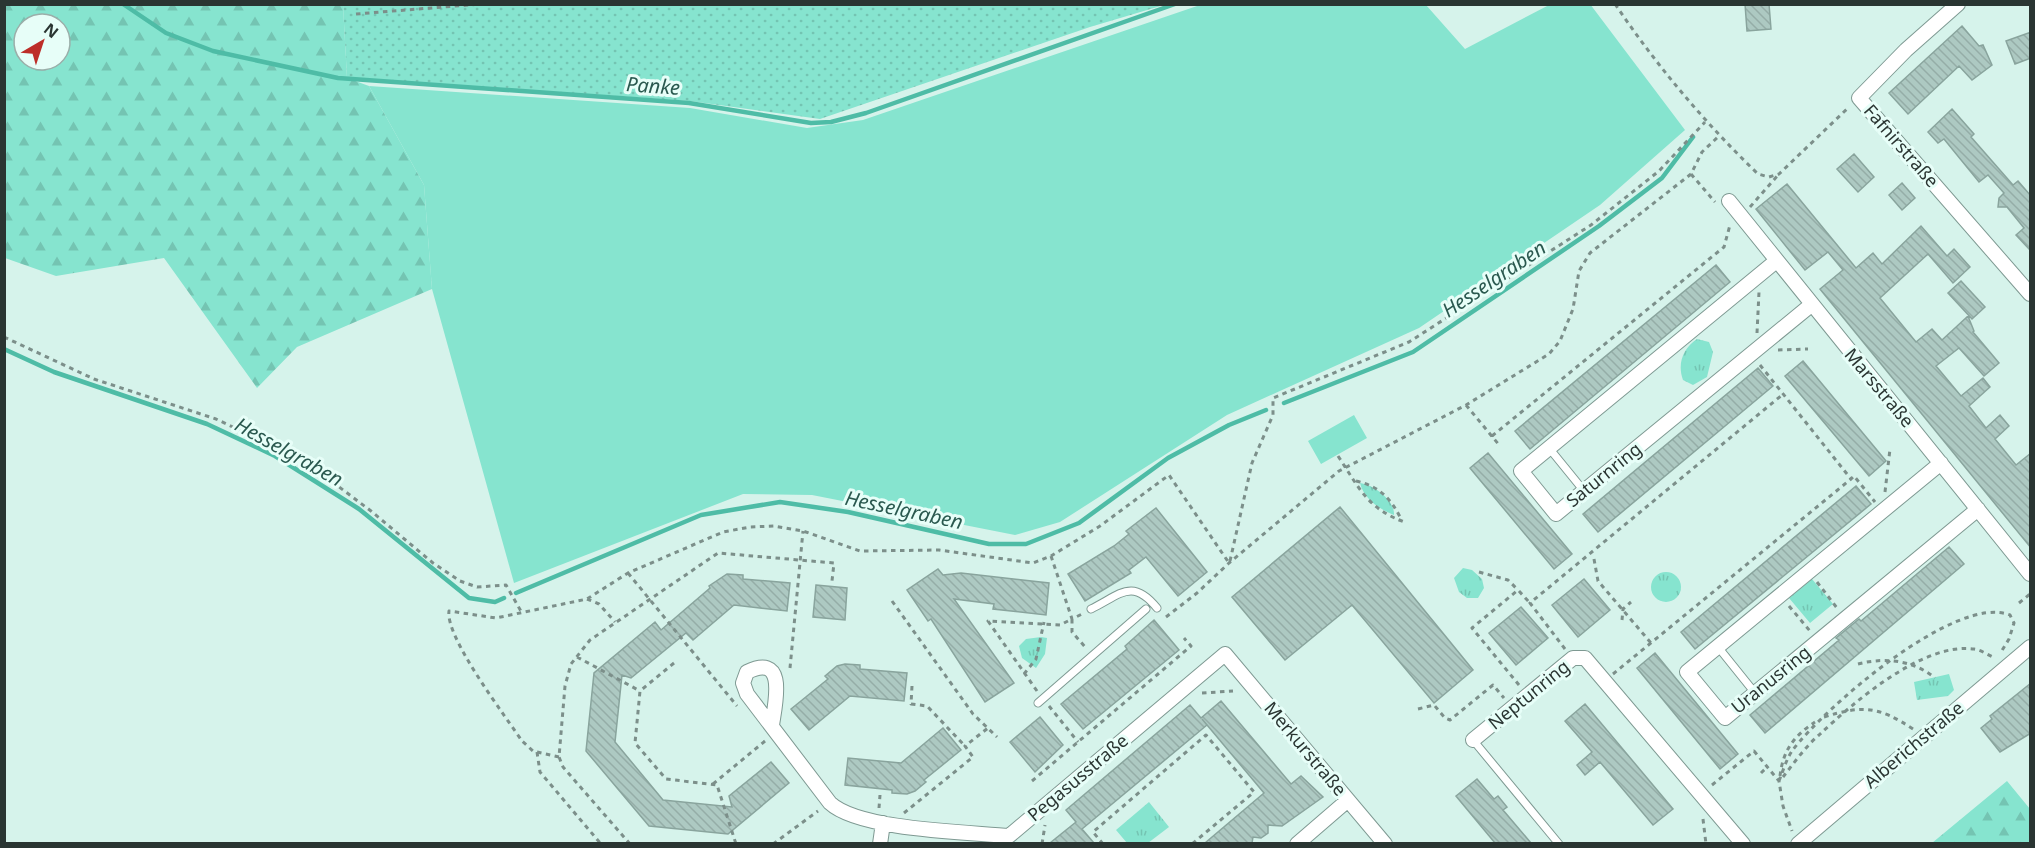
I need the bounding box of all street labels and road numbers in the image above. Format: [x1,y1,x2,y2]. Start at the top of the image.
street label: Fafnirstraße [1859,99,1944,192]
street label: Marsstraße [1840,343,1920,432]
street label: Saturnring [1561,436,1646,512]
street label: Uranusring [1726,640,1815,719]
street label: Neptunring [1483,654,1574,734]
street label: Merkurstraße [1259,696,1352,800]
street label: Alberichstraße [1859,696,1968,793]
street label: Pegasusstraße [1022,728,1133,826]

